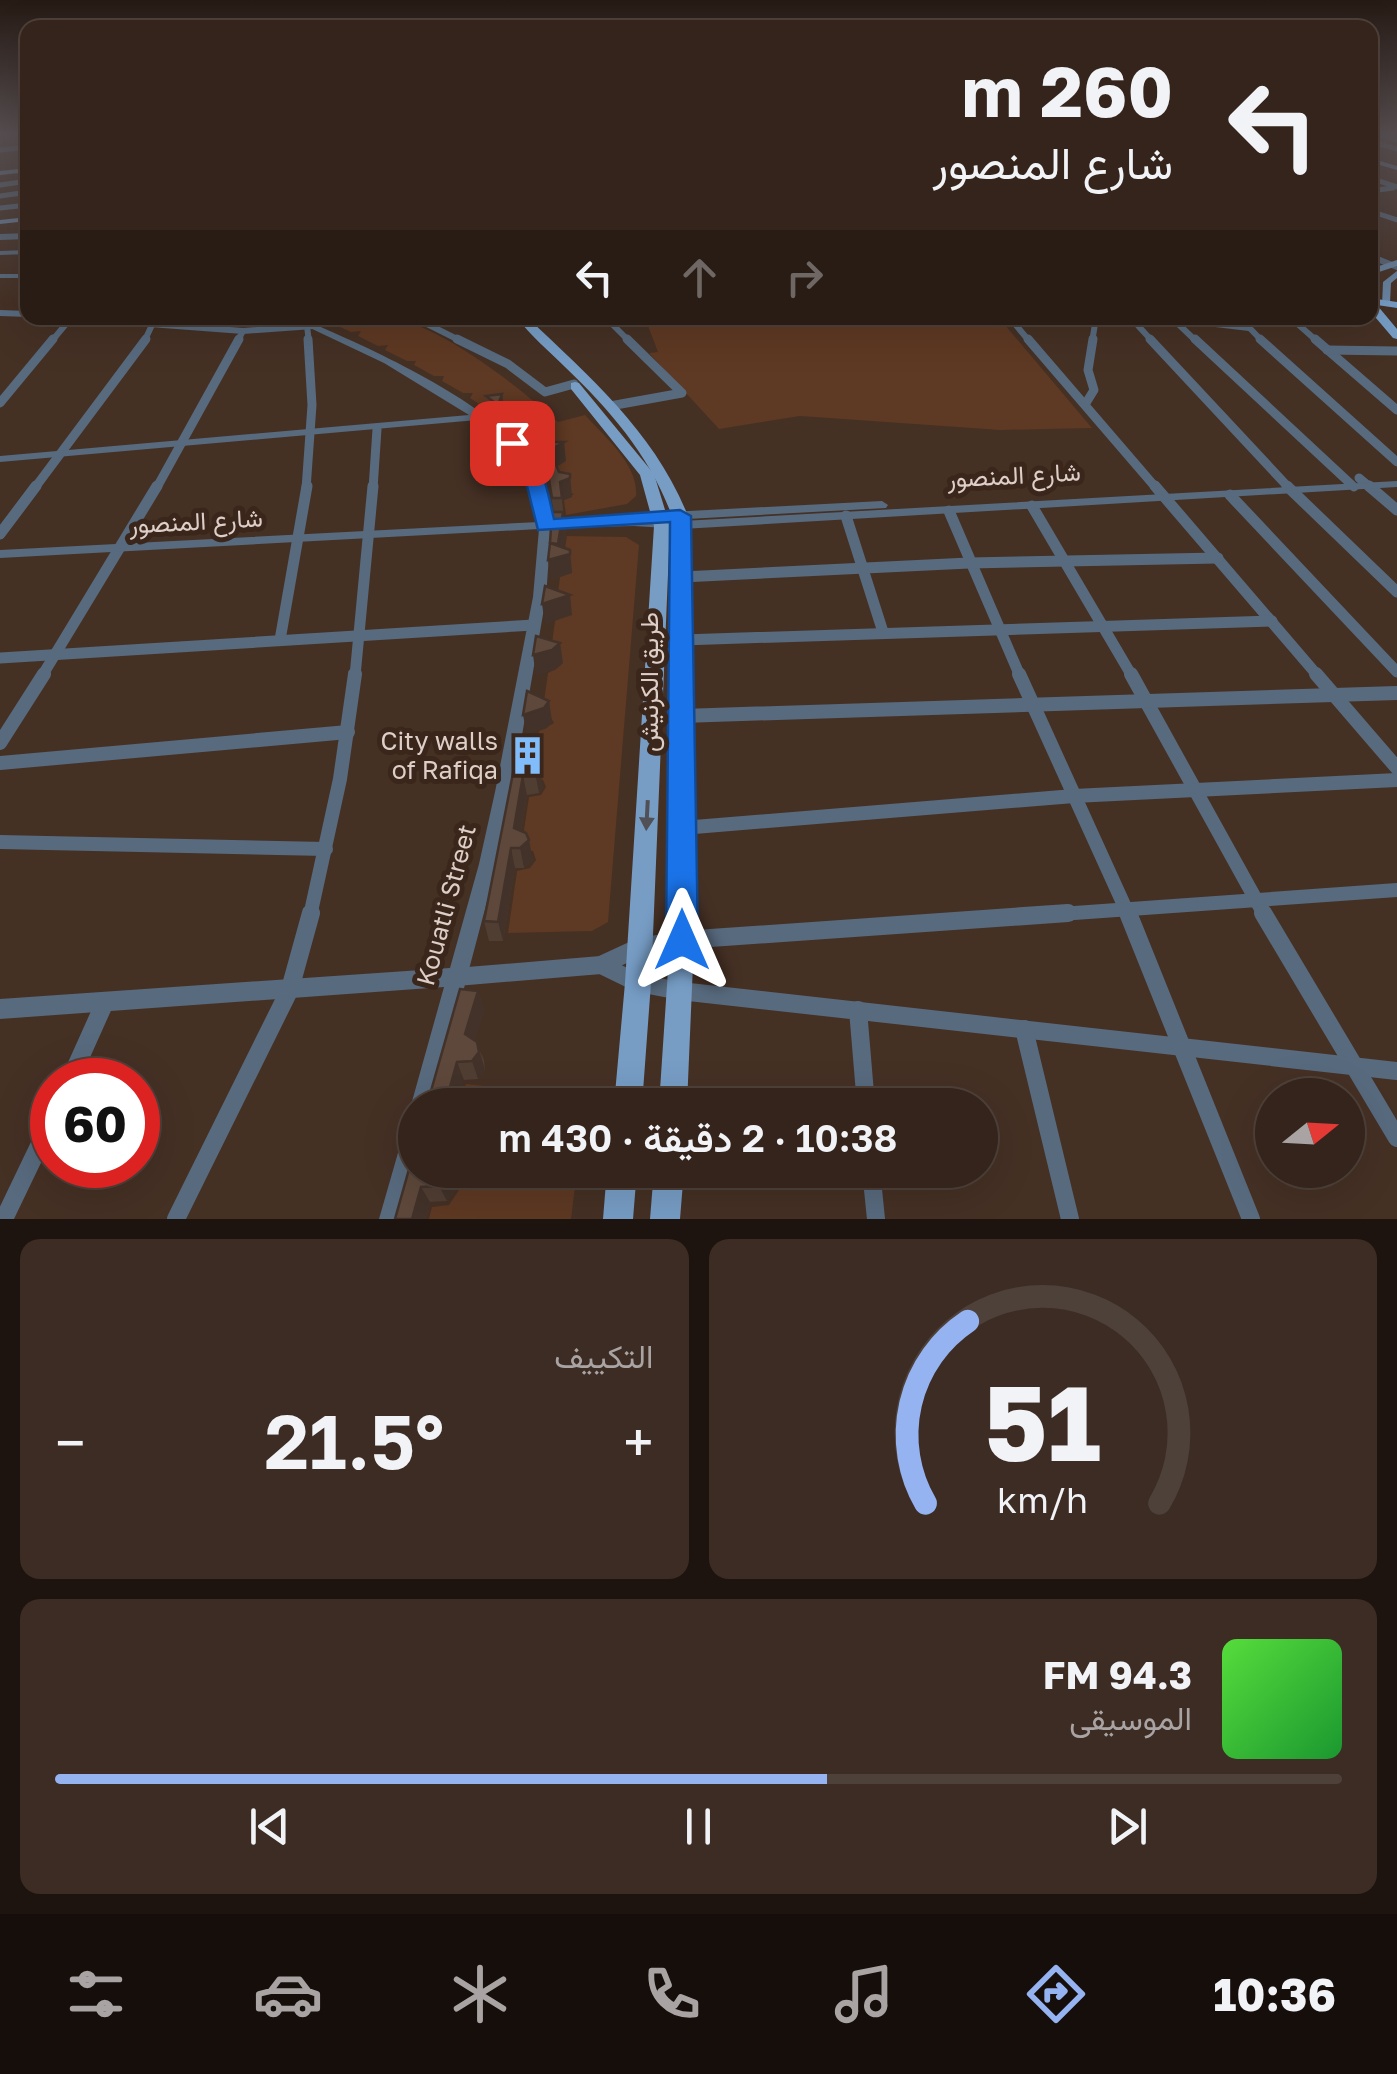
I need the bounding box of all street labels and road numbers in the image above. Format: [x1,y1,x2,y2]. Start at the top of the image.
street label: شارع المنصور [946,456,1082,496]
street label: شارع المنصور [128,502,264,542]
street label: طريق الكرنيش [633,612,665,752]
street label: Kouatli Street [409,821,482,989]

